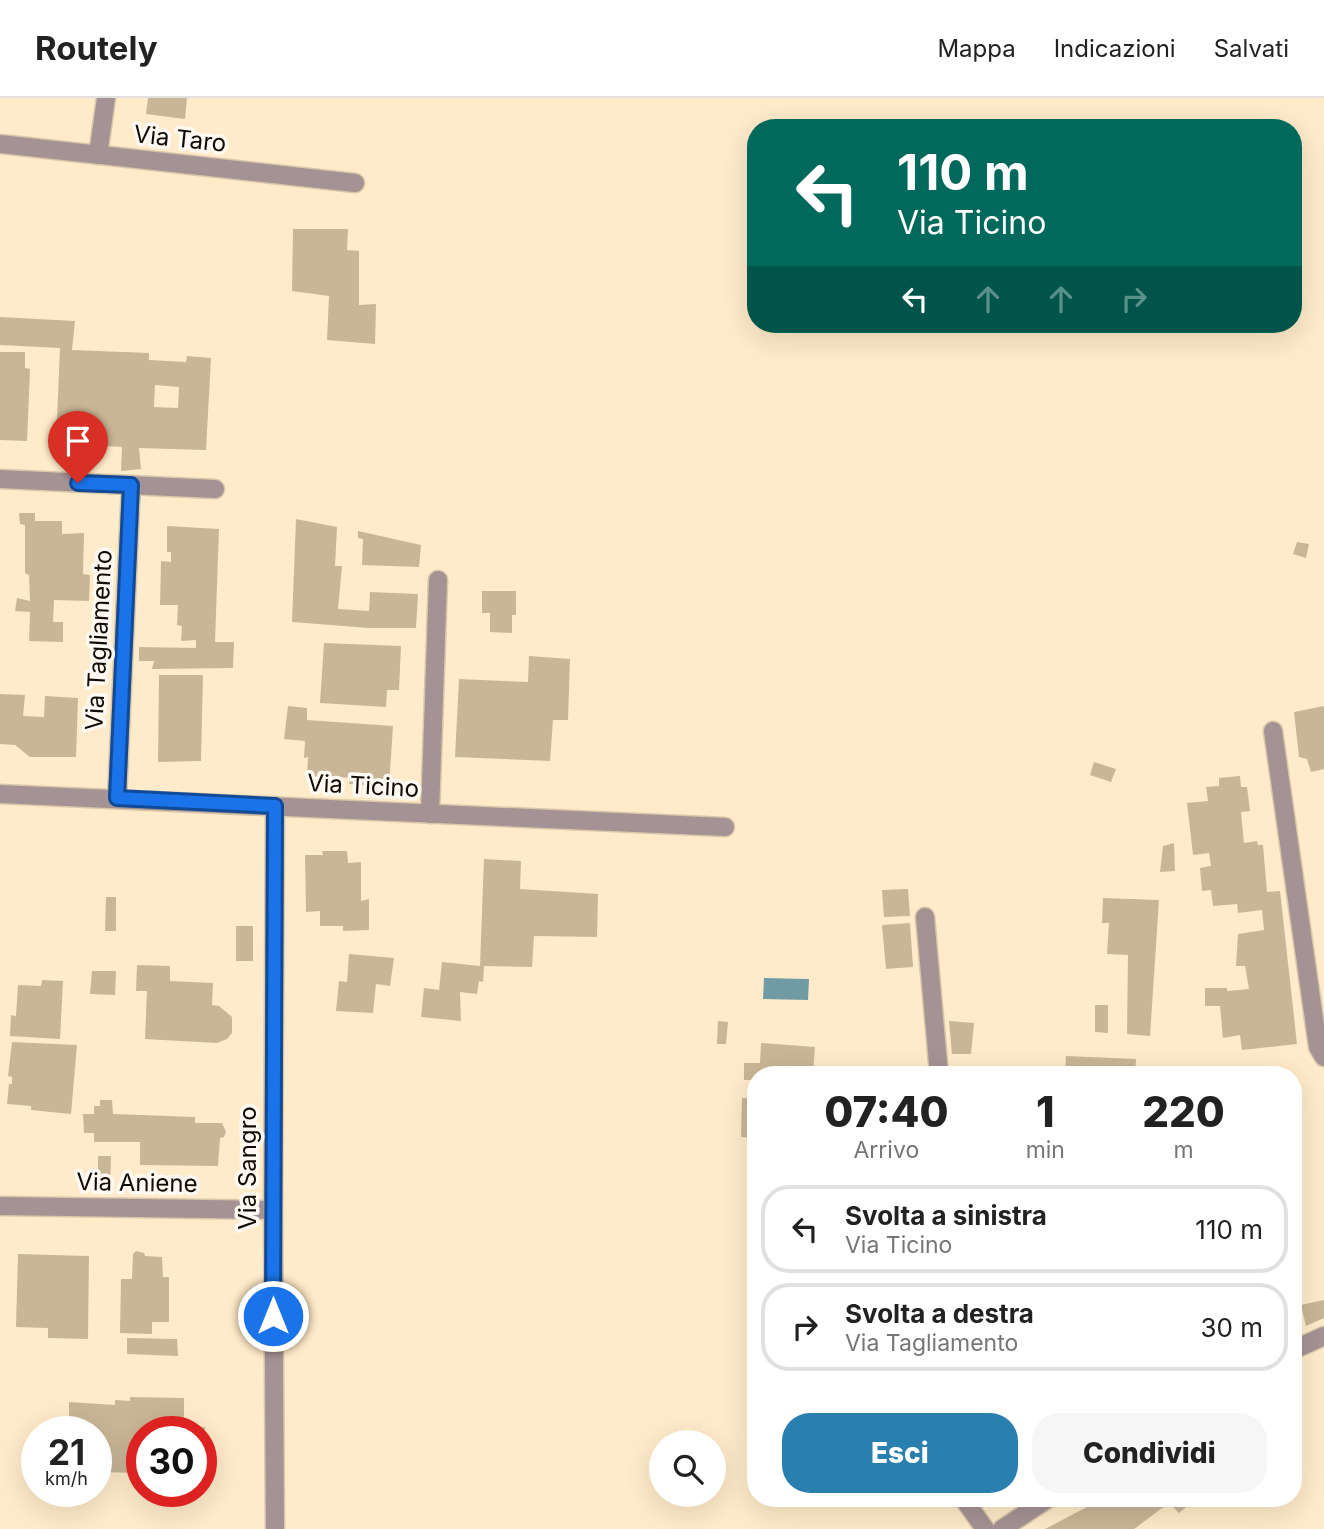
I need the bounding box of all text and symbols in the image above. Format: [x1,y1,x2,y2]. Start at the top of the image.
text: Routely [35,28,158,68]
text: Mappa [937,34,1016,63]
text: Indicazioni [1054,34,1176,63]
text: Salvati [1214,34,1289,63]
street label: Via Taro [132,119,228,158]
text: 110 m [897,143,1029,202]
icon: left [782,147,873,238]
text: Via Ticino [897,203,1046,242]
icon: left [896,280,934,318]
icon: ahead [969,280,1007,318]
icon: ahead [1042,280,1080,318]
icon: right [1115,280,1153,318]
pin [48,411,108,483]
icon: arrive [59,422,97,460]
street label: Via Tagliamento [79,549,118,731]
street label: Via Ticino [306,768,420,803]
text: 07:40 [824,1086,948,1137]
text: 1 [1036,1086,1055,1137]
text: 220 [1142,1086,1225,1137]
street label: Via Sangro [233,1106,262,1230]
text: Arrivo [853,1136,919,1164]
text: min [1026,1136,1065,1164]
text: m [1173,1136,1194,1164]
street label: Via Aniene [76,1167,198,1198]
text: Svolta a sinistra [845,1200,1047,1231]
icon: left [786,1210,824,1248]
text: 110 m [1195,1214,1263,1245]
text: Via Ticino [845,1231,952,1259]
position arrow [236,1279,310,1353]
text: Svolta a destra [845,1298,1034,1329]
icon: right [786,1308,824,1346]
text: 30 m [1200,1312,1263,1343]
text: Via Tagliamento [845,1329,1018,1357]
button: Esci [782,1413,1018,1493]
button: Condividi [1032,1413,1267,1493]
speed limit sign: 30 [126,1416,217,1507]
map controls [649,1430,726,1507]
button: search [649,1430,726,1507]
text: 21 [48,1431,85,1473]
text: km/h [45,1468,88,1489]

